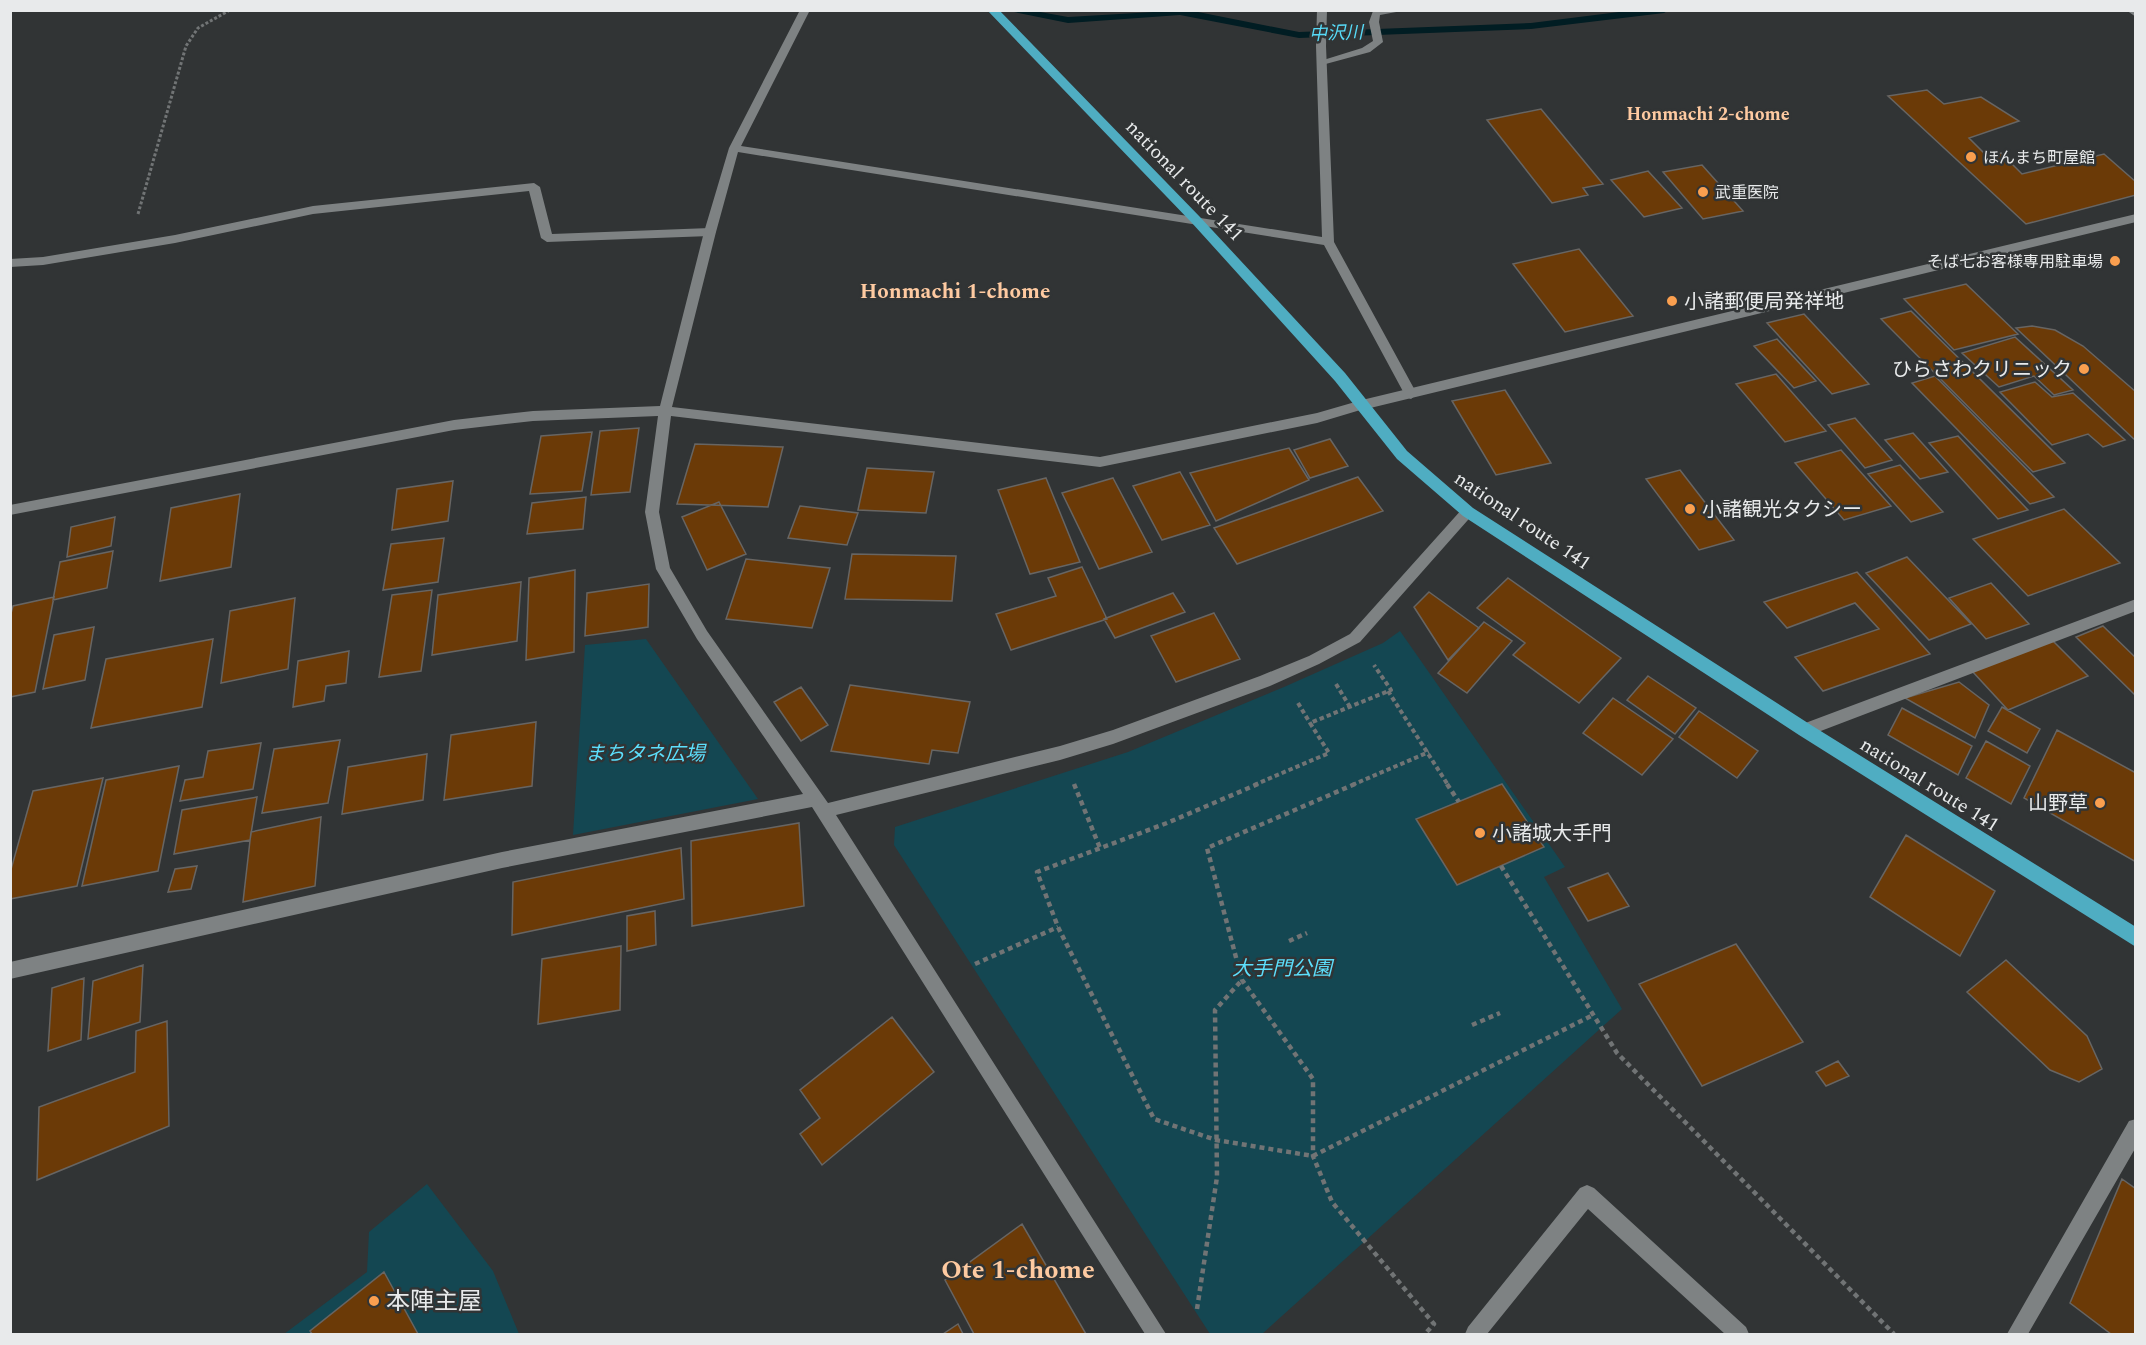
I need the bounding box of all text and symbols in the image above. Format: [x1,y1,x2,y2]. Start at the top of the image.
water label: 中沢川 [1309,19,1365,48]
district label: Honmachi 2-chome [1626,101,1790,128]
street label: national route 141 [1118,113,1250,248]
place label: ほんまち町屋館 [1983,146,2095,170]
marker: ほんまち町屋館 [1964,150,1978,164]
place label: 武重医院 [1715,181,1779,205]
marker: 武重医院 [1696,185,1710,199]
place label: そば七お客様専用駐車場 [1927,250,2103,274]
marker: そば七お客様専用駐車場 [2108,254,2122,268]
district label: Honmachi 1-chome [860,276,1050,308]
place label: 小諸郵便局発祥地 [1684,287,1844,317]
marker: 小諸郵便局発祥地 [1665,294,1679,308]
place label: ひらさわクリニック [1892,355,2072,385]
marker: ひらさわクリニック [2077,362,2091,376]
street label: national route 141 [1448,464,1597,578]
place label: 小諸観光タクシー [1702,495,1862,525]
marker: 小諸観光タクシー [1683,502,1697,516]
street label: national route 141 [1854,730,2005,840]
park label: まちタネ広場 [585,739,707,769]
place label: 山野草 [2028,789,2088,819]
marker: 山野草 [2093,796,2107,810]
place label: 小諸城大手門 [1492,819,1612,849]
marker: 小諸城大手門 [1473,826,1487,840]
park label: 大手門公園 [1232,954,1335,984]
district label: Ote 1-chome [941,1250,1095,1290]
place label: 本陣主屋 [386,1284,482,1320]
marker: 本陣主屋 [367,1294,381,1308]

